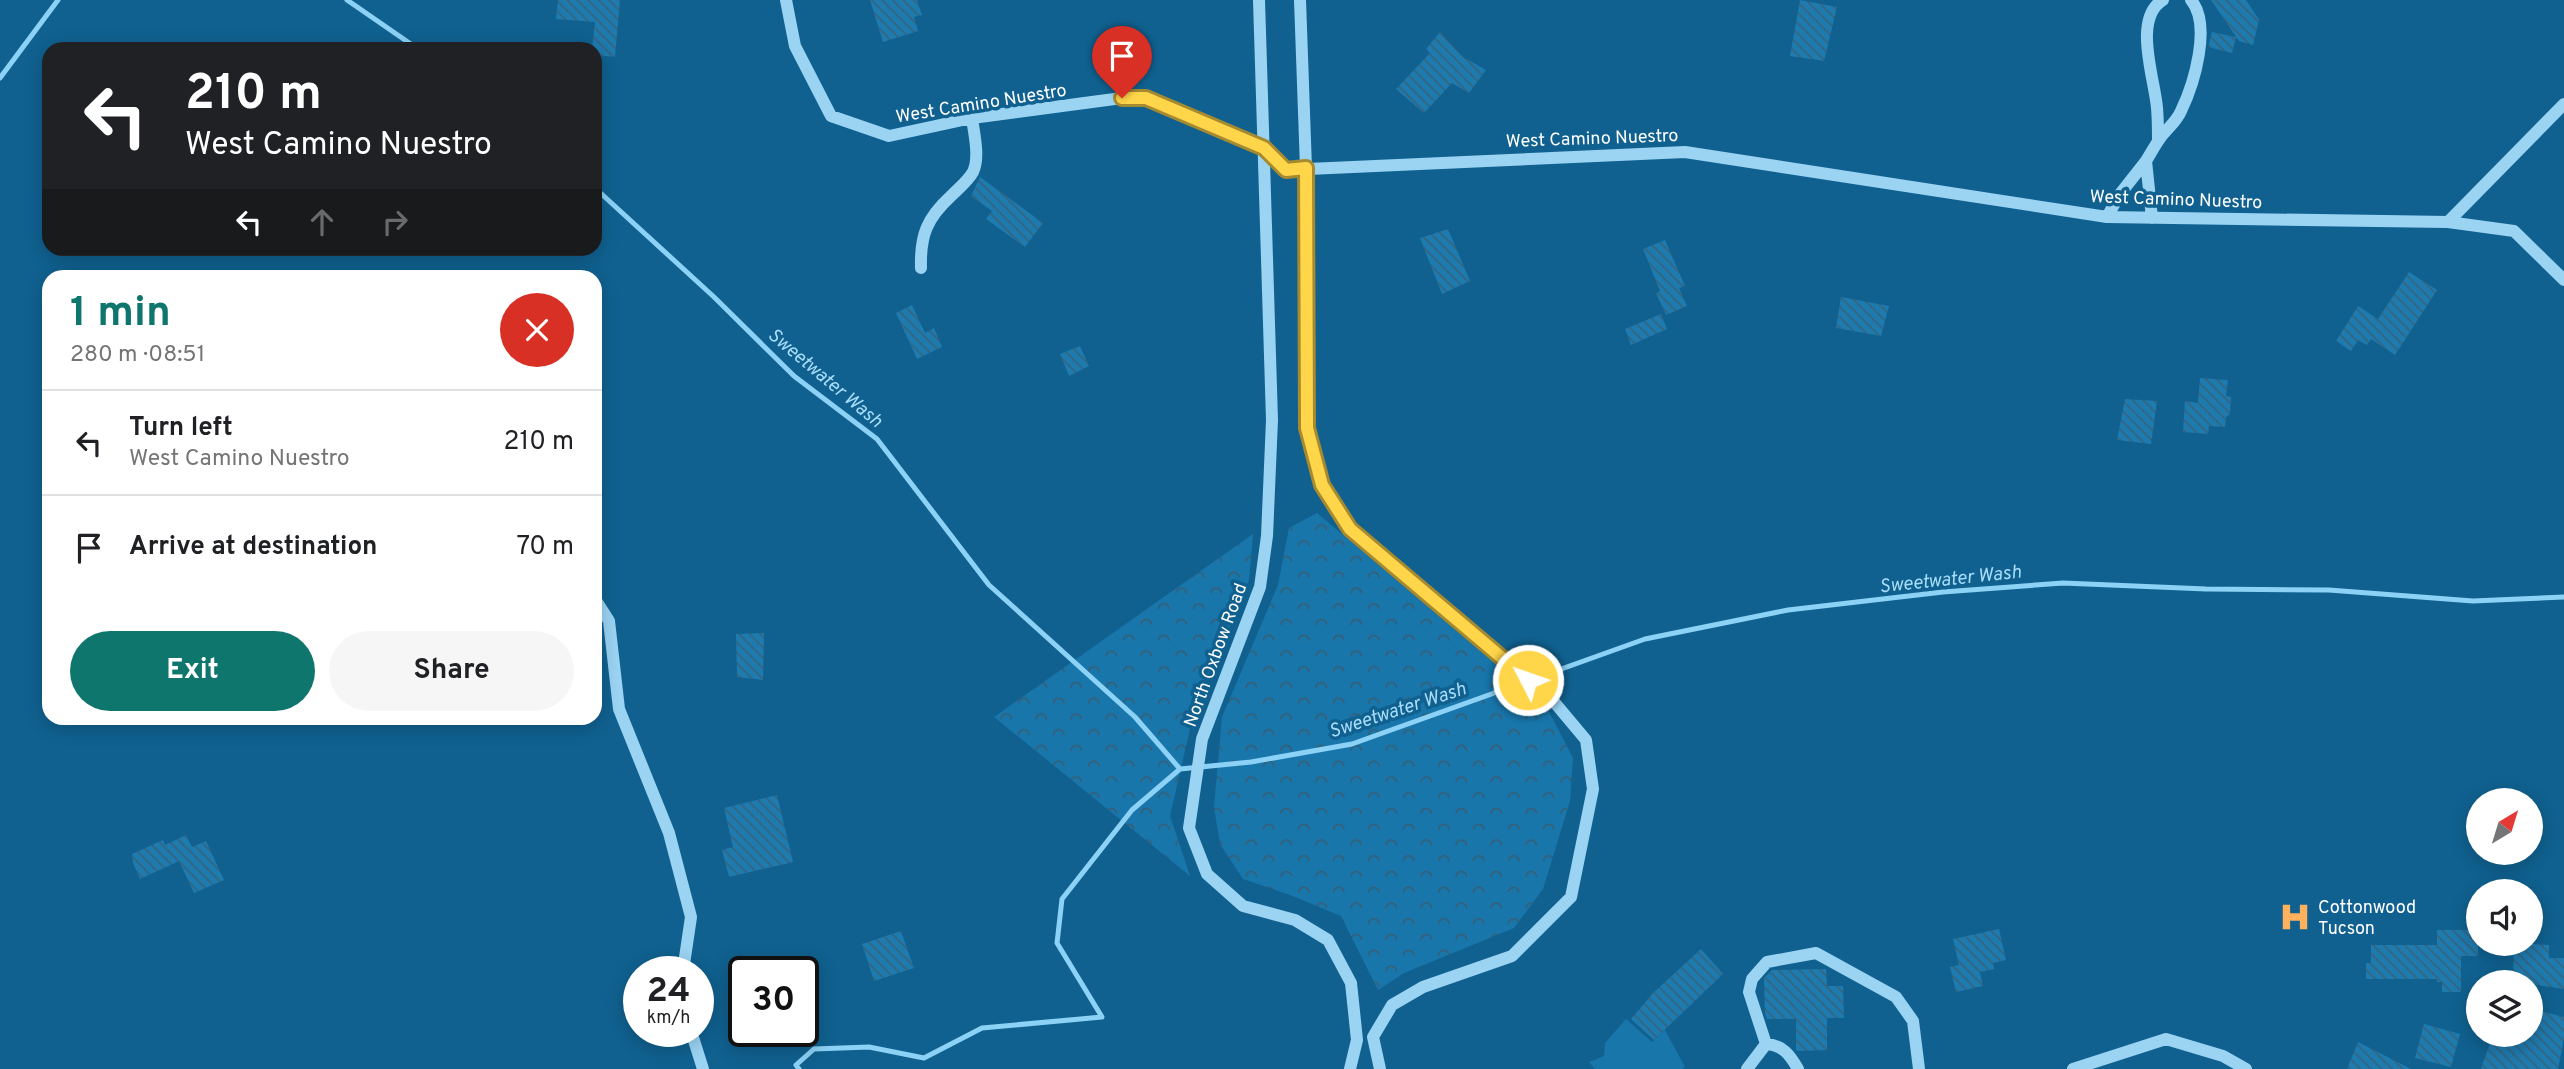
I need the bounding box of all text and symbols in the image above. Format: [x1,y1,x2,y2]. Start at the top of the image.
pin [1092,26,1152,98]
icon: arrive [1103,37,1141,75]
text: 210 m [185,65,322,127]
icon: left [70,70,161,161]
street label: West Camino Nuestro [894,80,1068,129]
street label: West Camino Nuestro [1505,125,1679,154]
text: West Camino Nuestro [185,126,492,166]
street label: West Camino Nuestro [2089,186,2263,215]
icon: left [230,203,268,241]
icon: ahead [303,203,341,241]
icon: right [376,203,414,241]
text: 1 min [70,288,171,341]
button: close [500,293,574,367]
water label: Sweetwater Wash [762,324,888,434]
text: 280 m · 08:51 [70,341,205,370]
text: Turn left [129,412,233,445]
icon: left [70,424,108,462]
text: 210 m [504,426,574,459]
text: West Camino Nuestro [129,445,350,474]
icon: arrive [70,529,108,567]
text: Arrive at destination [129,531,377,564]
text: 70 m [516,531,574,564]
water label: Sweetwater Wash [1878,561,2023,599]
street label: North Oxbow Road [1180,580,1253,731]
button: Exit [70,631,315,711]
button: Share [329,631,574,711]
position arrow [1491,643,1565,717]
water label: Sweetwater Wash [1326,677,1470,744]
north arrow [2466,788,2543,864]
map controls [2466,788,2543,1047]
button: sound [2466,879,2543,956]
place label: Cottonwood Tucson [2318,897,2416,941]
hospital icon: Cottonwood Tucson [2278,900,2312,934]
speed limit sign: 30 [728,956,819,1047]
text: 24 [647,970,690,1014]
button: layers [2466,970,2543,1047]
text: km/h [647,1007,690,1030]

